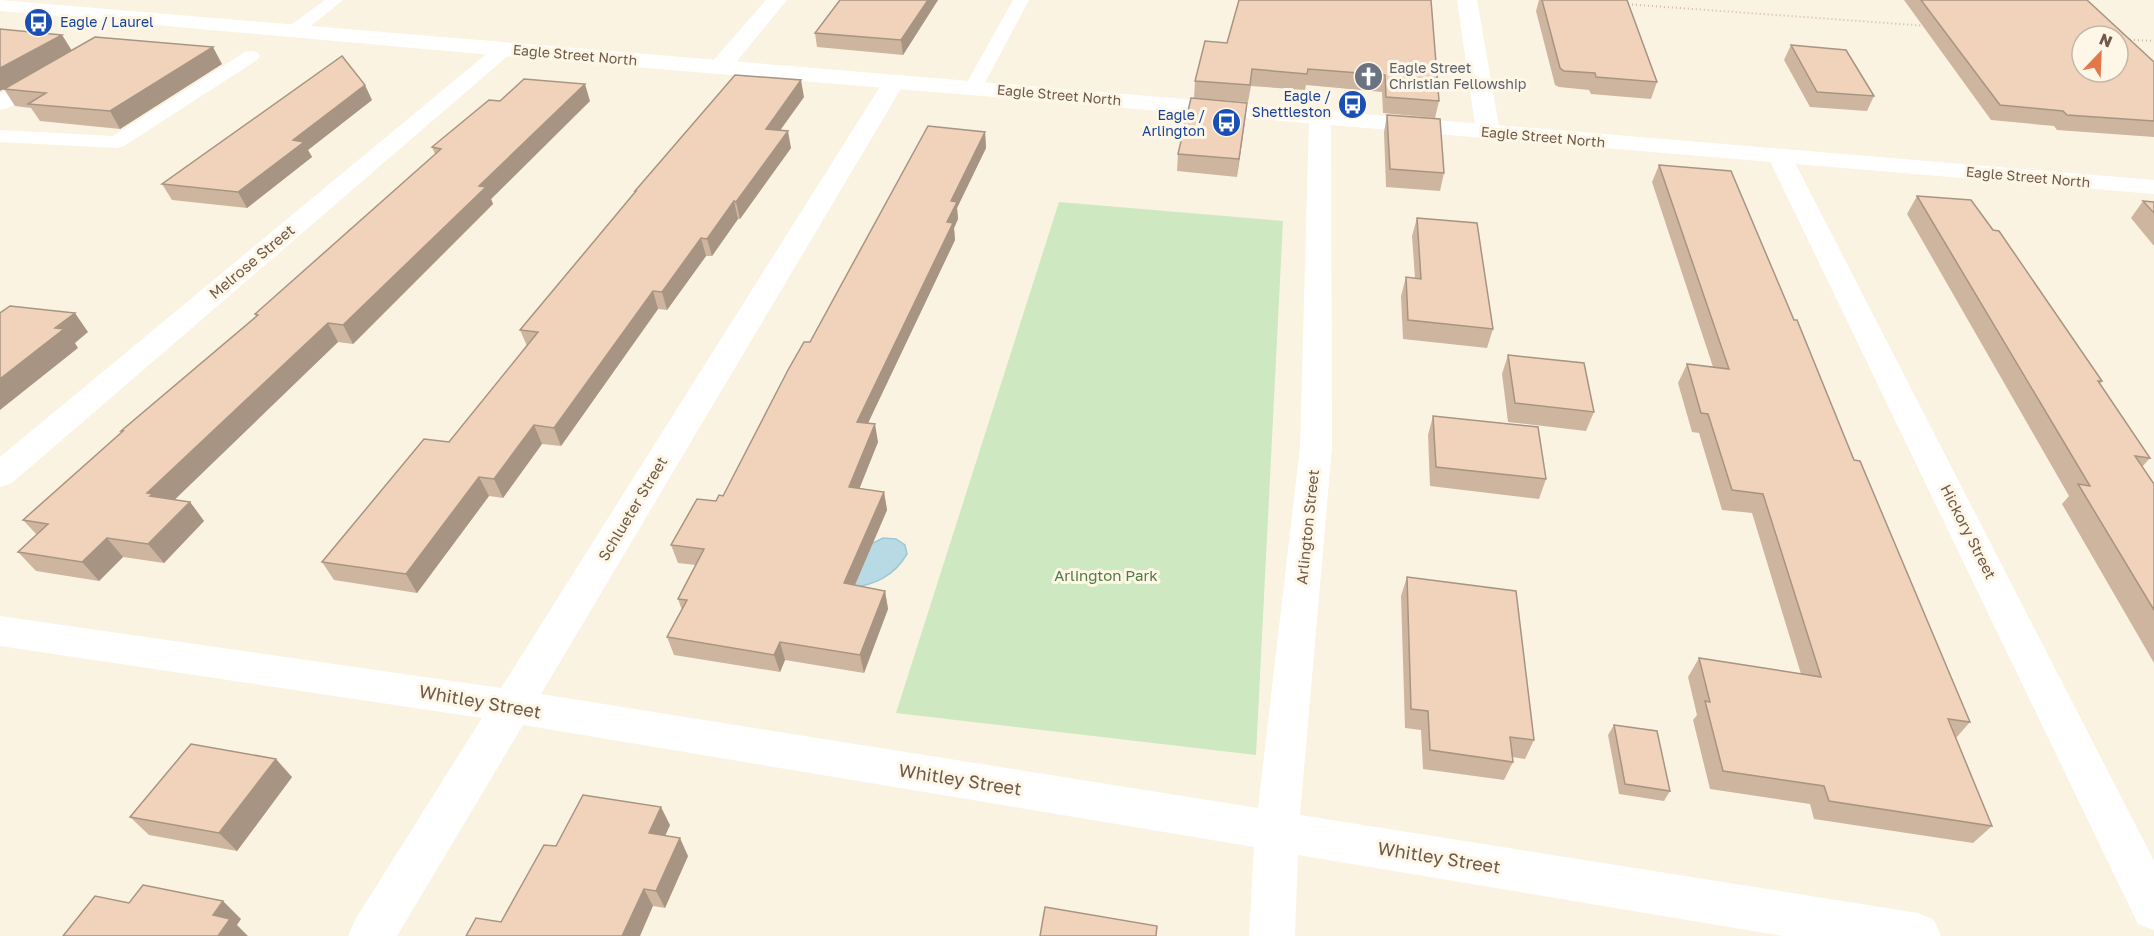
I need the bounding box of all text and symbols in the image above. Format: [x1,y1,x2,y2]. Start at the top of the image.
bus stop icon: Eagle / Laurel [23,6,55,38]
place label: Eagle / Laurel [60,13,154,30]
north arrow [2070,24,2130,84]
text: N [2096,29,2115,52]
street label: Eagle Street North [512,41,638,68]
place label: Eagle Street Christian Fellowship [1389,59,1526,92]
church icon: Eagle Street Christian Fellowship [1352,60,1384,92]
street label: Eagle Street North [996,81,1122,108]
place label: Eagle / Shettleston [1252,87,1331,120]
bus stop icon: Eagle / Shettleston [1336,88,1368,120]
place label: Eagle / Arlington [1142,106,1205,139]
bus stop icon: Eagle / Arlington [1210,107,1242,139]
street label: Eagle Street North [1480,123,1606,150]
street label: Eagle Street North [1965,163,2091,190]
street label: Melrose Street [205,220,298,302]
street label: Schlueter Street [594,453,670,564]
street label: Arlington Street [1292,468,1322,585]
street label: Hickory Street [1937,481,2000,582]
park label: Arlington Park [1054,566,1158,584]
street label: Whitley Street [417,679,543,723]
street label: Whitley Street [897,758,1023,800]
street label: Whitley Street [1376,836,1502,878]

